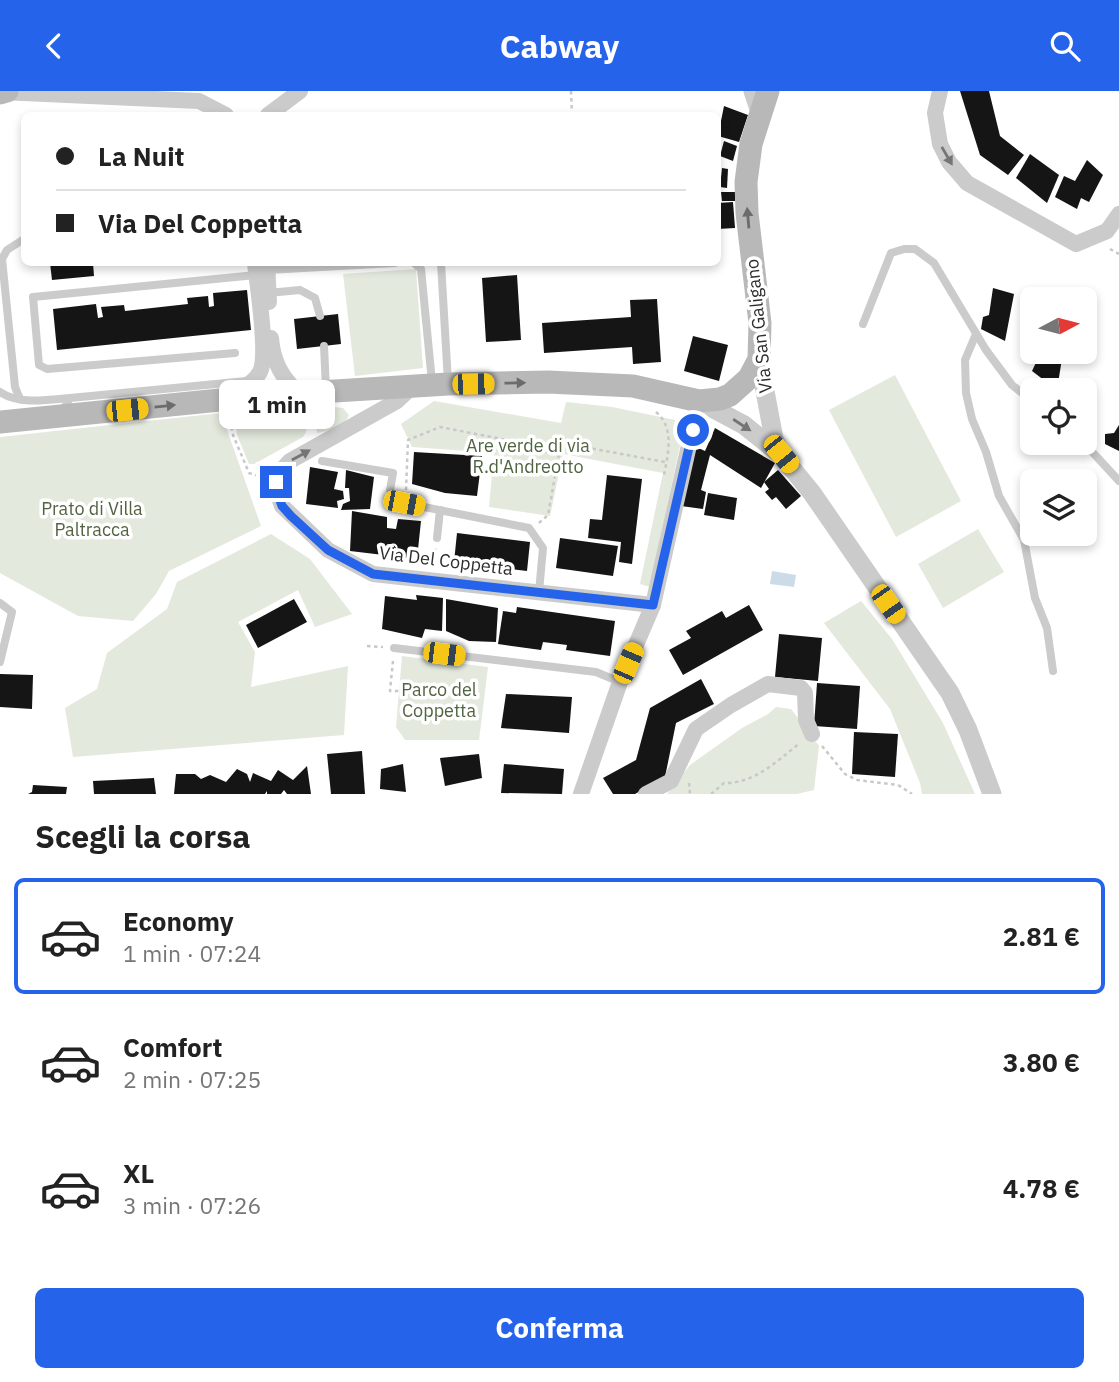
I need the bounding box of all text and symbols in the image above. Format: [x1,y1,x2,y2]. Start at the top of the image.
text: Cabway [500,25,619,67]
icon: back [35,27,73,65]
icon: search [1046,27,1084,65]
text: La Nuit [98,139,185,173]
one-way arrow [941,147,954,166]
text: Via Del Coppetta [98,206,302,240]
one-way arrow [742,207,753,229]
street label: Via San Galigano [740,258,777,394]
north arrow [1020,287,1097,364]
map controls [1020,287,1097,546]
car [452,373,495,395]
one-way arrow [504,377,526,389]
button: locate [1020,378,1097,455]
callout: 1 min [218,381,334,429]
text: 1 min [247,389,307,419]
car [106,397,149,423]
one-way arrow [155,400,177,411]
route start [677,414,709,446]
one-way arrow [732,418,752,431]
car [760,431,803,477]
park label: Are verde di via R.d'Andreotto [466,434,590,478]
one-way arrow [291,449,311,461]
route end [260,466,292,498]
button: layers [1020,469,1097,546]
car [382,489,427,517]
park label: Prato di Villa Paltracca [41,497,143,541]
street label: Via Del Coppetta [378,541,515,580]
car [868,581,909,627]
car [611,640,646,686]
car [422,641,467,667]
park label: Parco del Coppetta [401,678,477,722]
text: Scegli la corsa [35,815,251,857]
text: Economy [123,904,234,938]
icon: car [39,905,102,968]
text: 2.81 € [1003,919,1080,953]
text: 1 min · 07:24 [123,938,261,968]
text: Comfort [123,1030,222,1064]
icon: car [39,1031,102,1094]
text: 3.80 € [1003,1045,1080,1079]
text: 2 min · 07:25 [123,1064,261,1094]
text: XL [123,1156,154,1190]
icon: car [39,1157,102,1220]
text: 4.78 € [1003,1171,1080,1205]
text: 3 min · 07:26 [123,1190,261,1220]
button: Conferma [35,1288,1084,1368]

